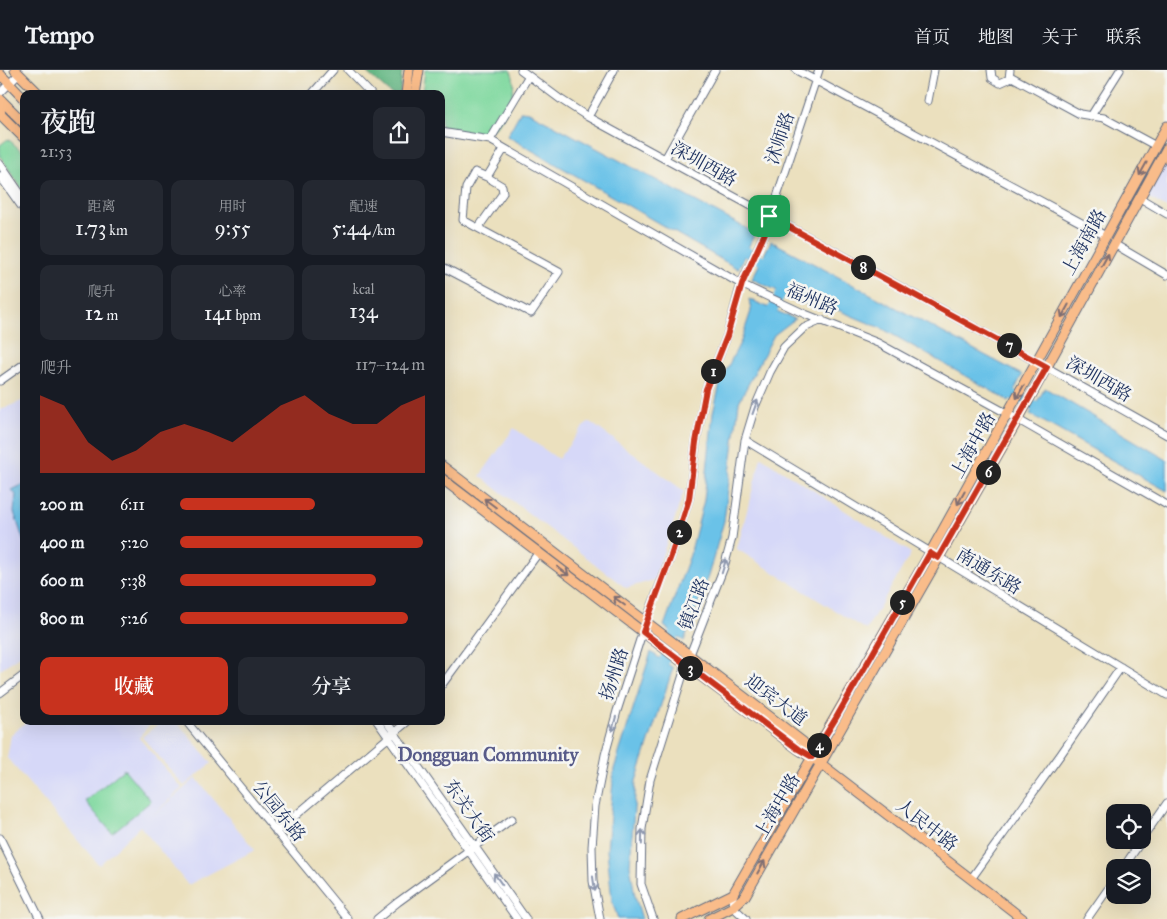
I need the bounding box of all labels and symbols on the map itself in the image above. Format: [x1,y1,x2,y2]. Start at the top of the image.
street label: 沭师路 [761,109,799,167]
street label: 深圳西路 [667,137,741,191]
one-way arrow [1138,161,1148,176]
pin [748,195,790,237]
street label: 上海南路 [1057,205,1111,279]
one-way arrow [1100,253,1110,268]
pin: 8 [850,254,876,280]
street label: 福州路 [783,278,841,320]
one-way arrow [1060,304,1070,319]
pin: 7 [996,332,1022,358]
street label: 深圳西路 [1062,351,1136,407]
pin: 1 [700,358,726,384]
one-way arrow [1015,385,1025,399]
one-way arrow [751,399,761,415]
street label: 上海中路 [946,408,1000,482]
pin: 6 [976,460,1000,484]
one-way arrow [956,491,966,506]
one-way arrow [484,497,497,508]
pin: 2 [666,520,692,544]
street label: 南通东路 [952,543,1026,599]
one-way arrow [720,558,730,574]
one-way arrow [556,566,570,576]
street label: 镇江路 [674,575,714,633]
pin: 5 [890,590,914,614]
one-way arrow [613,595,626,606]
street label: 扬州路 [595,645,633,703]
pin: 3 [678,656,702,680]
street label: 迎宾大道 [741,670,811,730]
one-way arrow [609,715,618,731]
pin: 4 [806,732,832,758]
district label: Dongguan Community [397,743,580,767]
street label: 上海中路 [749,769,805,843]
street label: 东关大街 [439,775,499,847]
street label: 公园东路 [248,776,310,846]
street label: 人民中路 [892,794,962,856]
one-way arrow [637,829,646,845]
one-way arrow [756,861,766,875]
one-way arrow [493,872,503,886]
one-way arrow [589,875,599,891]

